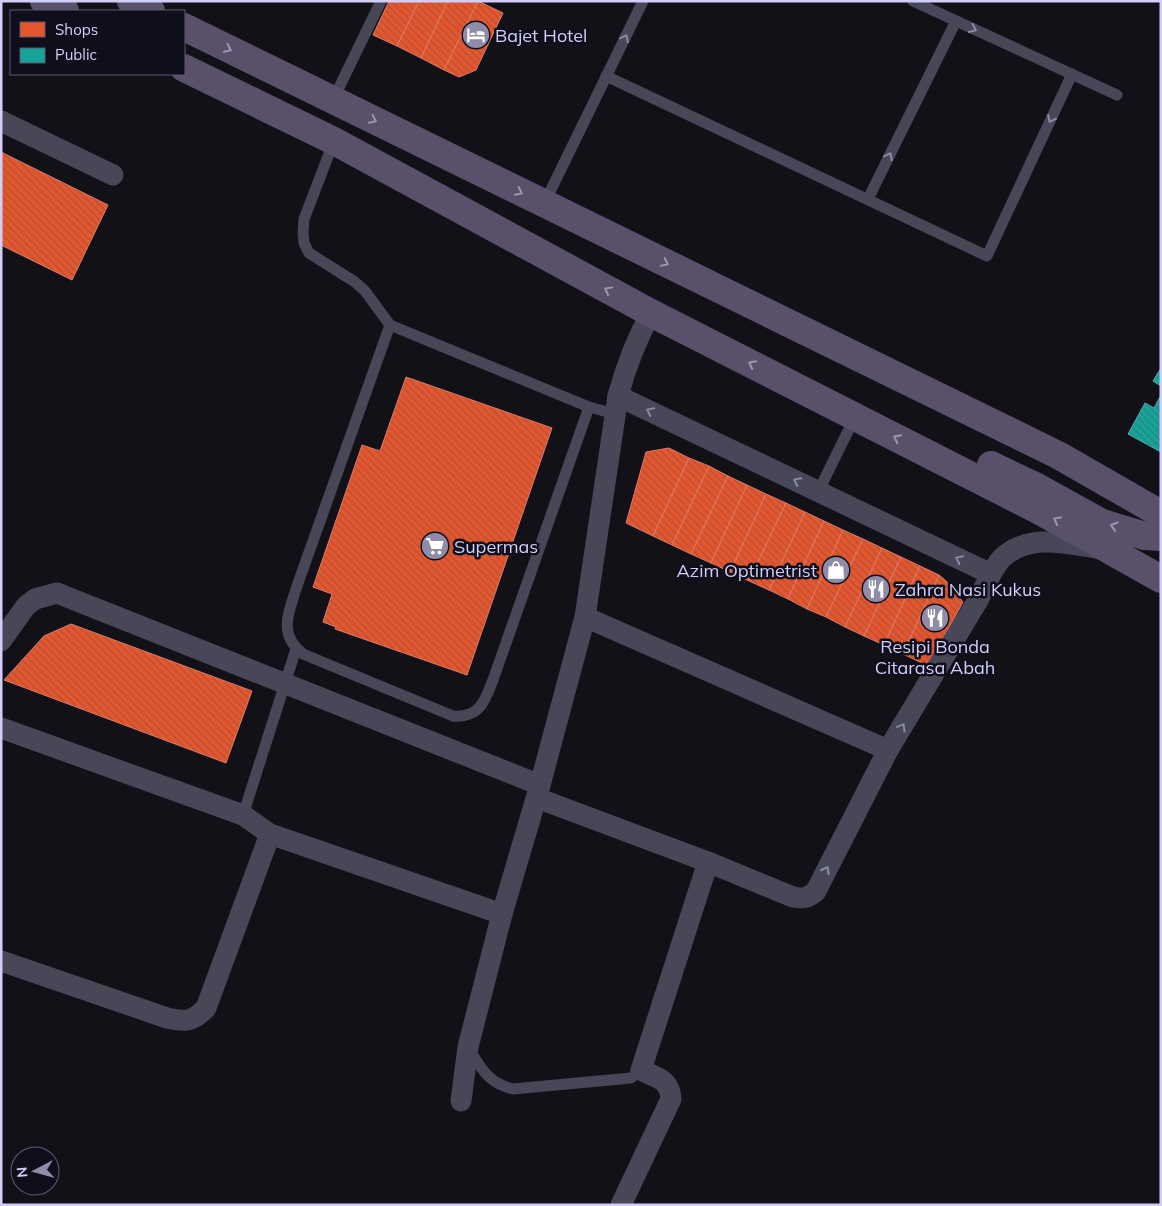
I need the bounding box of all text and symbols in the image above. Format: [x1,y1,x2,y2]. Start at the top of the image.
legend [10,10,185,75]
text: Shops [55,20,98,39]
hotel icon: Bajet Hotel [461,20,491,50]
one-way arrow [968,23,977,33]
place label: Bajet Hotel [495,24,587,47]
one-way arrow [618,35,628,44]
one-way arrow [222,43,231,53]
text: Public [55,45,97,64]
one-way arrow [1047,113,1057,122]
one-way arrow [368,114,377,124]
one-way arrow [883,152,893,161]
one-way arrow [514,186,523,196]
one-way arrow [660,257,669,267]
one-way arrow [604,286,613,296]
one-way arrow [749,360,758,370]
one-way arrow [646,407,655,417]
one-way arrow [894,434,903,444]
one-way arrow [793,477,802,487]
one-way arrow [1054,516,1063,526]
one-way arrow [1110,522,1118,532]
supermarket icon: Supermas [420,531,450,561]
place label: Supermas [454,535,538,558]
shop icon: Azim Optimetrist [821,555,851,585]
one-way arrow [955,555,964,565]
place label: Azim Optimetrist [677,559,817,582]
restaurant icon: Zahra Nasi Kukus [861,574,891,604]
place label: Zahra Nasi Kukus [895,578,1041,601]
restaurant icon: Resipi Bonda Citarasa Abah [920,603,950,633]
place label: Resipi Bonda Citarasa Abah [875,635,995,679]
one-way arrow [896,723,906,732]
one-way arrow [820,867,830,876]
north arrow [10,1146,60,1196]
text: N [13,1166,32,1179]

